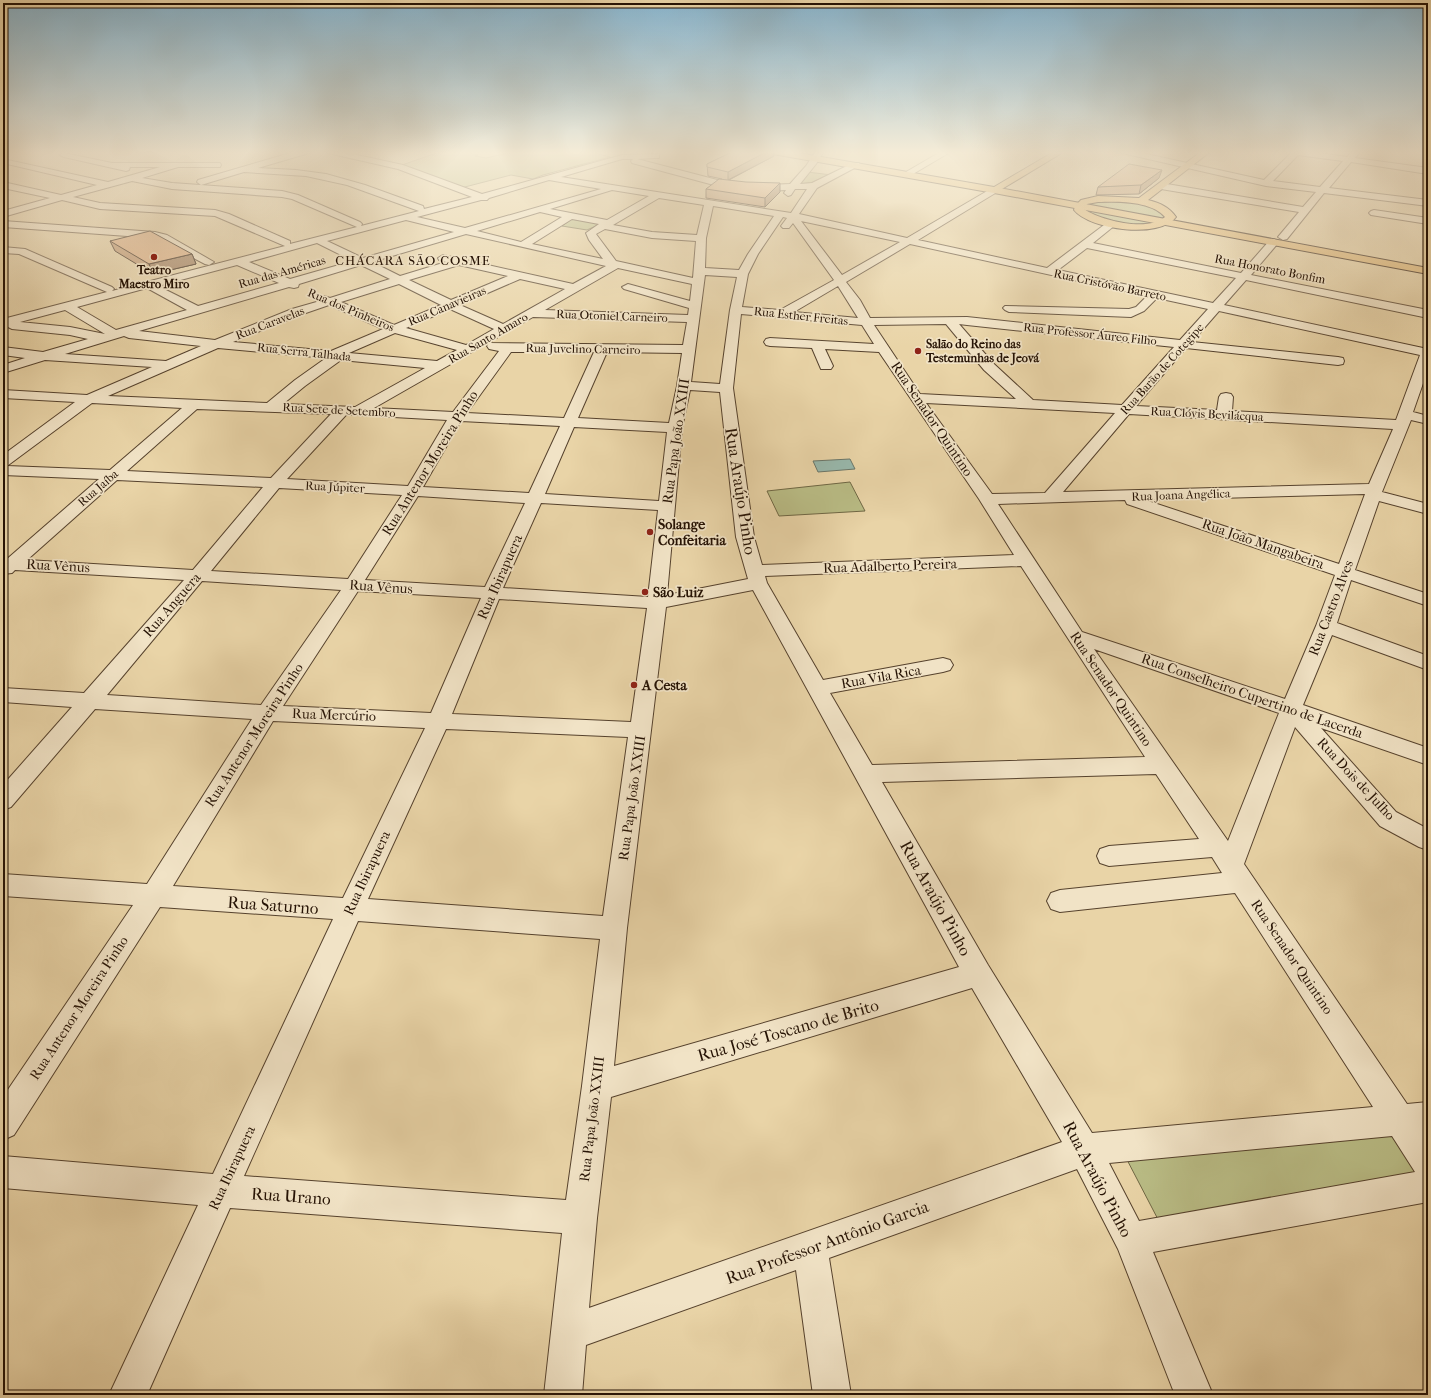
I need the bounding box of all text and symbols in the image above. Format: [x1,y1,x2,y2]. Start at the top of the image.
street label: Rua Honorato Bonfim [1213,251,1327,287]
marker: Teatro Maestro Miro [149,252,159,262]
street label: Rua das Américas [237,253,328,291]
district label: CHÁCARA SÃO COSME [335,253,491,268]
place label: Teatro Maestro Miro [118,263,189,291]
street label: Rua Cristóvão Barreto [1052,266,1168,304]
street label: Rua Canavieiras [406,283,489,329]
street label: Rua dos Pinheiros [306,285,397,335]
street label: Rua Caravelas [234,303,307,343]
street label: Rua Esther Freitas [753,304,849,328]
street label: Rua Otoniel Carneiro [556,307,668,325]
street label: Rua Santo Amaro [446,310,530,366]
street label: Rua Professor Áureo Filho [1023,319,1158,348]
street label: Rua Barão de Cotegipe [1117,320,1207,418]
place label: Salão do Reino das Testemunhas de Jeová [925,337,1040,366]
street label: Rua Serra Talhada [256,340,352,364]
street label: Rua Juvelino Carneiro [526,341,640,357]
marker: Salão do Reino das Testemunhas de Jeová [913,346,923,356]
street label: Rua Senador Quintino [887,358,977,480]
street label: Rua Papa João XXIII [659,377,693,505]
street label: Rua Antenor Moreira Pinho [378,387,482,539]
street label: Rua Sete de Setembro [282,400,396,420]
street label: Rua Clóvis Bevilácqua [1150,404,1264,424]
street label: Rua Araújo Pinho [721,426,761,556]
street label: Rua Jaíba [75,467,121,509]
street label: Rua Júpiter [305,478,366,496]
street label: Rua Joana Angélica [1131,486,1231,504]
street label: Rua João Mangabeira [1200,515,1327,573]
place label: Solange Confeitaria [658,516,727,549]
marker: Solange Confeitaria [645,527,655,537]
street label: Rua Ibirapuera [474,531,527,622]
street label: Rua Adalberto Pereira [823,555,958,577]
street label: Rua Vênus [26,556,90,576]
street label: Rua Castro Alves [1305,558,1357,658]
street label: Rua Anguera [140,569,205,641]
street label: Rua Vênus [349,576,413,598]
place label: São Luiz [653,584,704,601]
marker: São Luiz [640,587,650,597]
street label: Rua Senador Quintino [1066,628,1156,750]
street label: Rua Conselheiro Cupertino de Lacerda [1139,650,1366,742]
street label: Rua Antenor Moreira Pinho [201,660,307,810]
street label: Rua Vila Rica [840,662,923,692]
place label: A Cesta [641,677,688,694]
marker: A Cesta [629,680,639,690]
street label: Rua Mercúrio [292,705,376,725]
street label: Rua Papa João XXIII [615,734,649,862]
street label: Rua Dois de Julho [1313,734,1399,824]
street label: Rua Ibirapuera [340,828,394,918]
street label: Rua Araújo Pinho [896,837,976,959]
street label: Rua Saturno [227,892,320,918]
street label: Rua Senador Quintino [1247,896,1337,1018]
street label: Rua Antenor Moreira Pinho [26,933,132,1083]
street label: Rua José Toscano de Brito [695,994,881,1065]
street label: Rua Papa João XXIII [576,1055,608,1183]
street label: Rua Araújo Pinho [1059,1118,1137,1241]
street label: Rua Ibirapuera [205,1123,259,1213]
street label: Rua Urano [250,1183,332,1209]
street label: Rua Professor Antônio Garcia [723,1196,931,1288]

